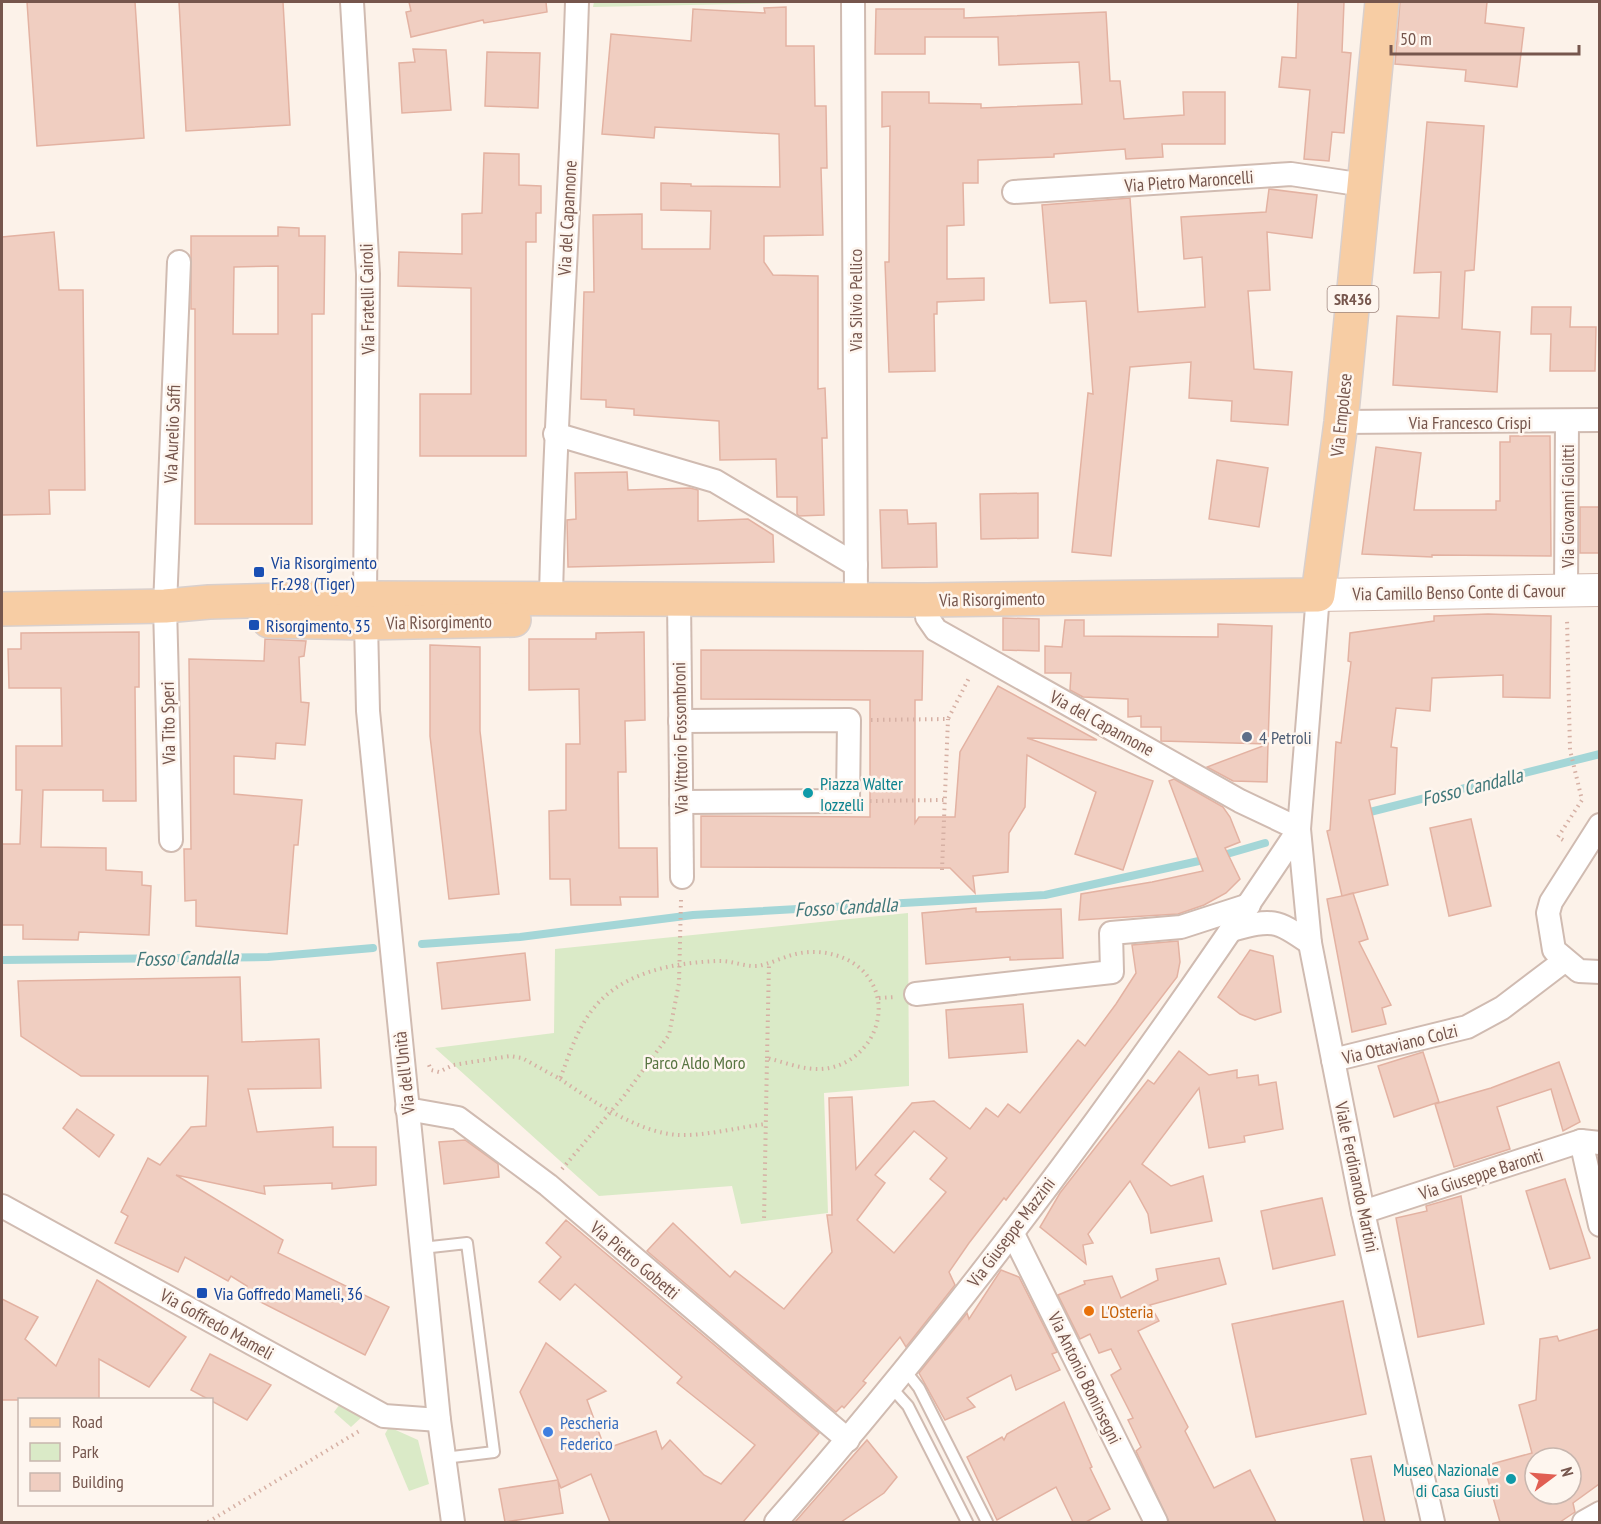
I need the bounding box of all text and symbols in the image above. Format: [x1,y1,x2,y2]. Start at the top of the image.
scale bar [1391,18,1578,56]
text: 50 m [1400,27,1432,50]
street label: Via del Capannone [552,160,582,277]
street label: Via Pietro Maroncelli [1123,165,1254,197]
street label: Via Fratelli Cairoli [355,243,379,356]
street label: Via Silvio Pellico [844,248,867,352]
road number: SR436 [1328,286,1378,312]
street label: Via Empolese [1325,372,1357,459]
street label: Via Aurelio Saffi [159,384,185,485]
street label: Via Francesco Crispi [1408,411,1531,434]
street label: Via Giovanni Giolitti [1556,444,1579,569]
place label: Via Risorgimento Fr.298 (Tiger) [270,551,377,595]
marker: Via Risorgimento Fr.298 (Tiger) [252,565,266,579]
street label: Via Camillo Benso Conte di Cavour [1351,579,1566,605]
street label: Via Risorgimento [938,587,1045,611]
street label: Via Risorgimento [385,610,492,634]
place label: Risorgimento, 35 [266,614,371,637]
marker: Risorgimento, 35 [247,618,261,632]
street label: Via Vittorio Fossombroni [667,662,693,815]
street label: Via Tito Speri [156,681,180,766]
street label: Via del Capannone [1045,684,1158,761]
place label: 4 Petroli [1259,726,1312,749]
marker: 4 Petroli [1240,730,1254,744]
water label: Fosso Candalla [1419,762,1526,812]
place label: Piazza Walter Iozzelli [820,772,903,816]
marker: Piazza Walter Iozzelli [801,786,815,800]
water label: Fosso Candalla [794,891,899,923]
water label: Fosso Candalla [135,944,240,972]
street label: Via Ottaviano Colzi [1339,1019,1460,1070]
street label: Via dell'Unità [388,1030,420,1117]
park label: Parco Aldo Moro [644,1051,746,1074]
street label: Viale Ferdinando Martini [1330,1099,1384,1254]
street label: Via Giuseppe Baronti [1415,1143,1546,1205]
street label: Via Giuseppe Mazzini [962,1173,1060,1292]
street label: Via Pietro Gobetti [585,1215,684,1304]
place label: Via Goffredo Mameli, 36 [213,1282,363,1305]
street label: Via Goffredo Mameli [155,1283,278,1365]
marker: Via Goffredo Mameli, 36 [195,1286,209,1300]
place label: L'Osteria [1101,1300,1154,1323]
marker: L'Osteria [1082,1304,1096,1318]
street label: Via Antonio Boninsegni [1043,1307,1127,1448]
legend [18,1398,213,1506]
text: Road [72,1410,103,1433]
place label: Pescheria Federico [560,1411,619,1455]
marker: Pescheria Federico [541,1425,555,1439]
text: Park [72,1440,99,1463]
north arrow [1523,1446,1583,1506]
place label: Museo Nazionale di Casa Giusti [1393,1458,1499,1502]
text: N [1557,1465,1578,1479]
text: Building [72,1470,124,1493]
marker: Museo Nazionale di Casa Giusti [1504,1472,1518,1486]

